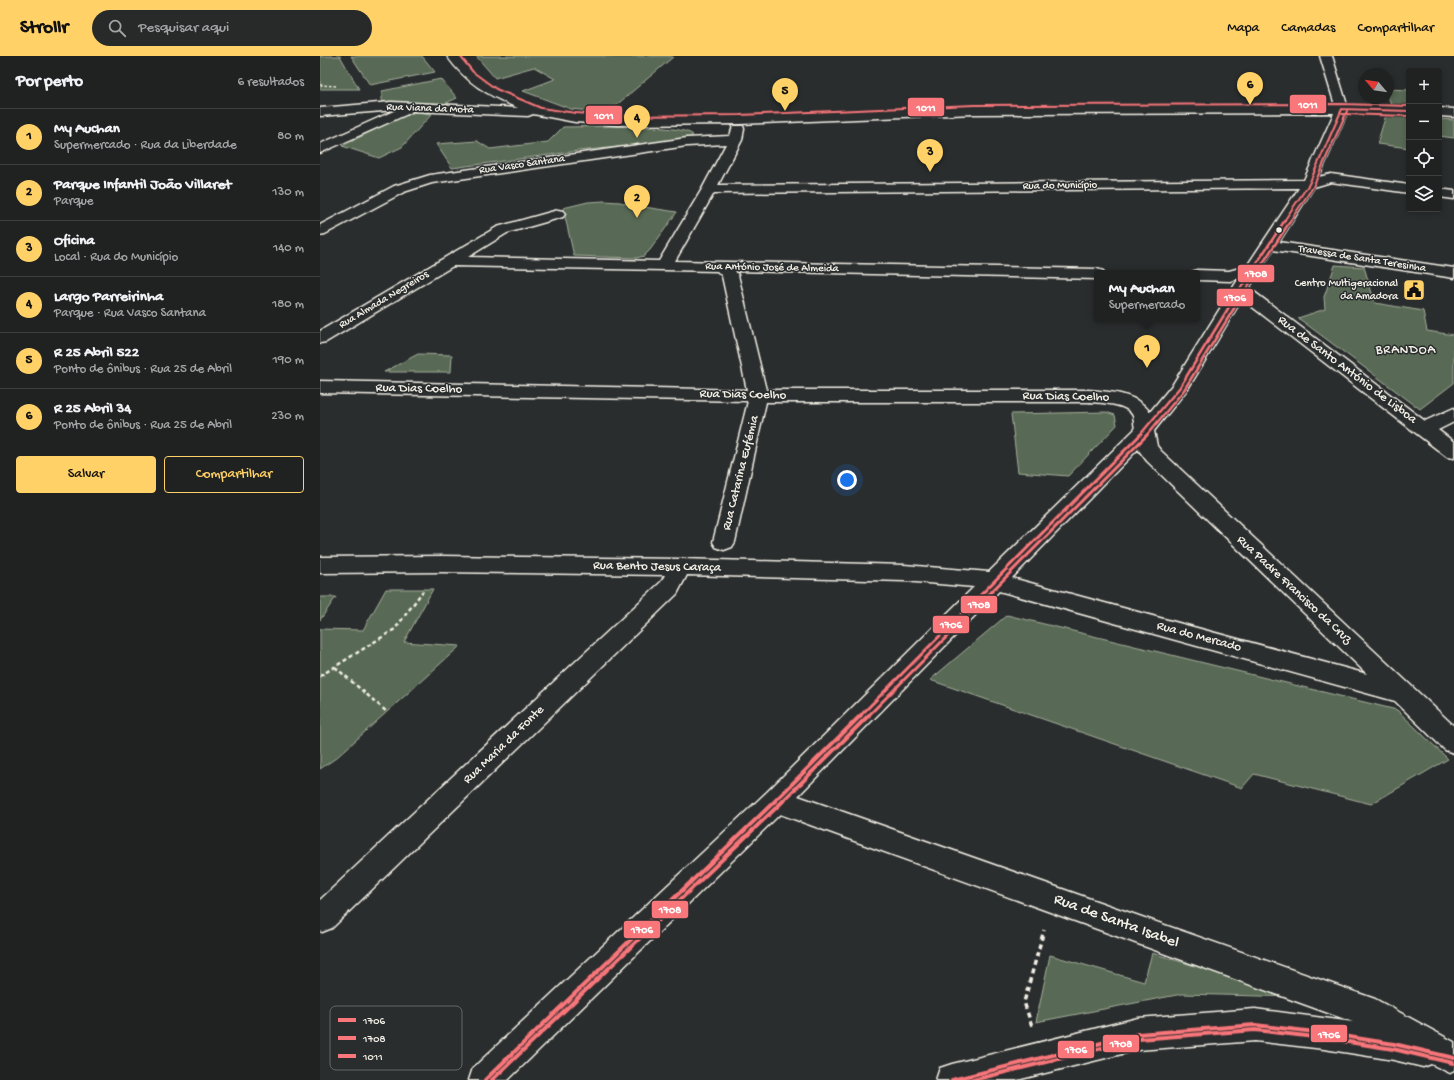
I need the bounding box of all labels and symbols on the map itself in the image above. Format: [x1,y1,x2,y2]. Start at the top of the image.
north arrow [1358,68,1394,104]
pin: 6 [1237,72,1263,105]
pin: 5 [772,78,798,111]
line badge: 1011 [1289,94,1327,114]
line badge: 1011 [907,97,945,117]
text: 1011 [1297,100,1318,112]
street label: Rua Viana da Mota [386,101,475,117]
text: 1011 [915,103,936,115]
line badge: 1011 [585,105,623,125]
pin: 4 [624,105,650,138]
text: 1011 [593,111,614,123]
pin: 3 [917,139,943,172]
street label: Rua Vasco Santana [478,153,566,177]
street label: Rua do Município [1023,179,1098,193]
pin: 2 [624,185,650,218]
unlabelled marker [1274,225,1284,235]
street label: Travessa de Santa Teresinha [1296,243,1428,275]
street label: Rua António José de Almeida [705,261,840,275]
line badge: 1708 [1237,264,1275,283]
street label: Rua Almada Negreiros [337,268,432,332]
text: 1708 [1244,269,1267,281]
public building icon: Centro Multigeracional da Amadora [1401,277,1427,303]
place label: Centro Multigeracional da Amadora [1295,278,1399,303]
line badge: 1706 [1216,288,1254,307]
text: 1706 [1223,293,1246,305]
street label: Rua de Santo António de Lisboa [1274,313,1420,428]
pin: 1 [1134,335,1160,368]
district label: BRANDOA [1375,343,1437,358]
street label: Rua Dias Coelho [376,381,463,397]
street label: Rua Dias Coelho [700,387,787,403]
street label: Rua Dias Coelho [1023,389,1110,405]
street label: Rua Catarina Eufémia [719,413,763,532]
your location [837,470,857,490]
street label: Rua Padre Francisco da Cruz [1233,533,1356,648]
street label: Rua Bento Jesus Caraça [593,558,722,576]
line badge: 1708 [960,595,998,614]
text: 1708 [967,600,990,612]
line badge: 1706 [932,615,970,634]
street label: Rua do Mercado [1155,618,1243,656]
text: 1706 [939,620,962,632]
street label: Rua Maria da Fonte [460,702,548,787]
street label: Rua de Santa Isabel [1051,891,1181,953]
line badge: 1708 [651,900,689,919]
text: 1708 [658,905,681,917]
line badge: 1706 [623,920,661,939]
text: 1706 [630,925,653,937]
legend [330,1006,462,1070]
text: 1706 [362,1016,385,1028]
line badge: 1706 [1310,1024,1348,1043]
text: 1706 [1317,1030,1340,1042]
text: 1708 [362,1034,385,1046]
line badge: 1708 [1102,1034,1140,1053]
text: 1708 [1109,1039,1132,1051]
line badge: 1706 [1057,1040,1095,1059]
text: 1706 [1064,1045,1087,1057]
text: 1011 [362,1052,383,1064]

